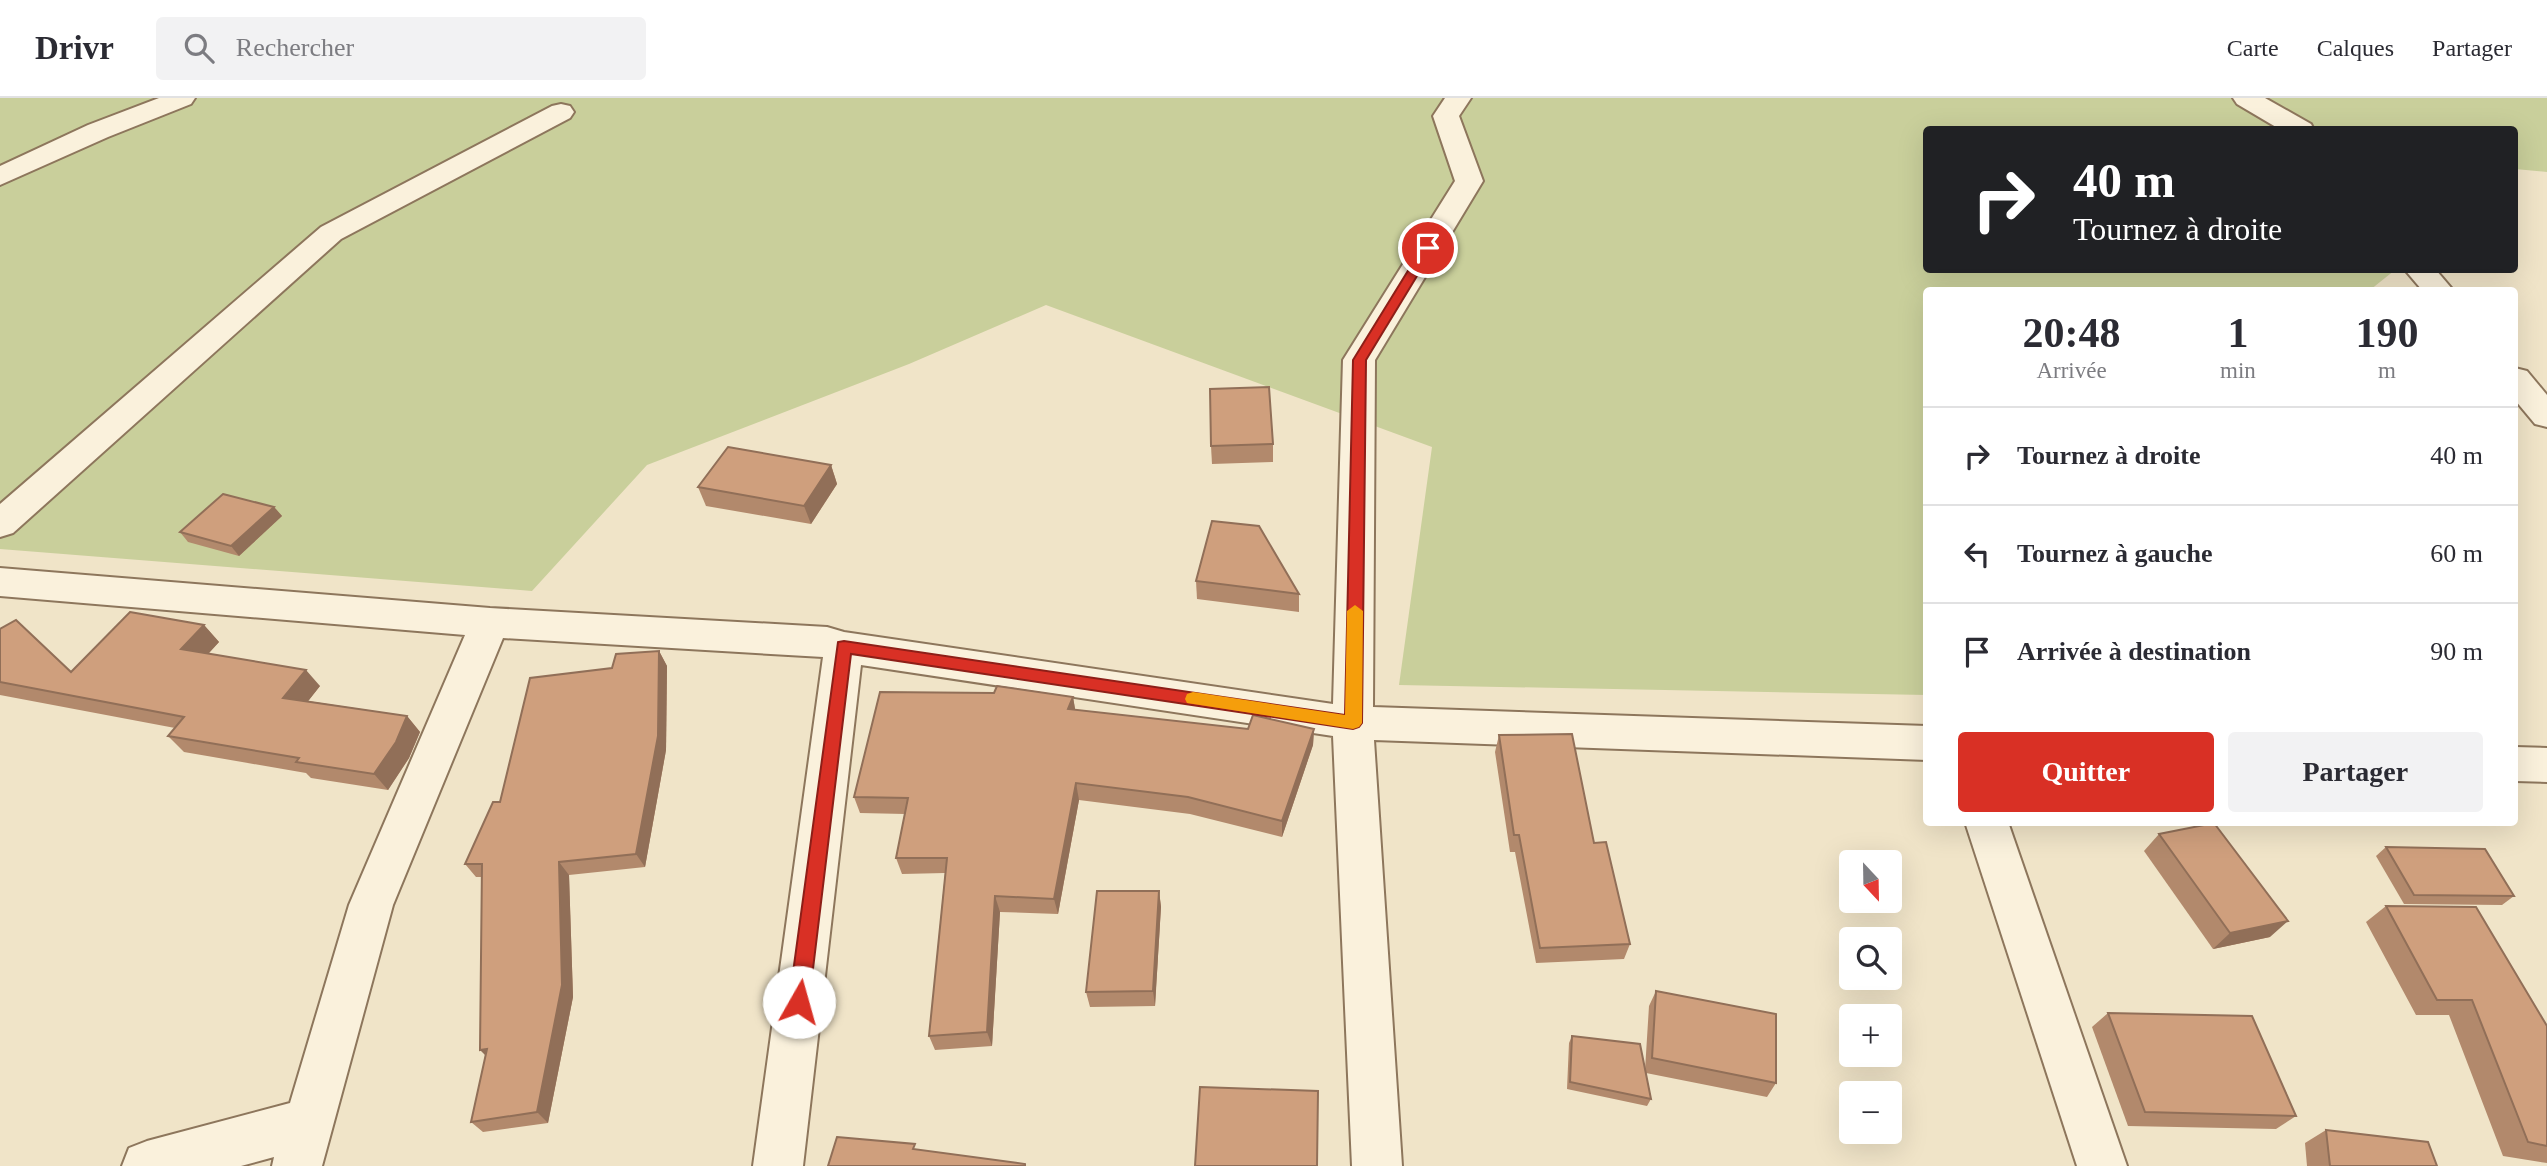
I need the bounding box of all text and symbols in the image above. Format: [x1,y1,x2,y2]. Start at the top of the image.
search box [156,17,646,80]
icon: search [180,29,218,67]
text: Drivr [35,30,114,66]
text: Rechercher [236,33,354,62]
text: Carte [2227,35,2279,61]
text: Calques [2317,35,2394,61]
text: Partager [2432,35,2512,61]
text: 40 m [2073,153,2175,208]
icon: right [1958,154,2049,245]
text: Tournez à droite [2073,211,2282,247]
pin [1398,218,1458,278]
icon: arrive [1409,229,1447,267]
text: 20:48 [2023,310,2121,356]
text: 1 [2227,310,2248,356]
text: 190 [2355,310,2418,356]
text: Arrivée [2036,358,2107,383]
text: min [2220,358,2256,383]
text: m [2378,358,2396,383]
icon: right [1958,437,1996,475]
text: Tournez à droite [2017,441,2200,470]
text: 40 m [2430,441,2483,470]
icon: left [1958,535,1996,573]
text: Tournez à gauche [2017,539,2213,568]
text: 60 m [2430,539,2483,568]
icon: arrive [1958,633,1996,671]
text: Arrivée à destination [2017,637,2251,666]
text: 90 m [2430,637,2483,666]
button: Quitter [1958,732,2214,812]
button: Partager [2228,732,2483,812]
north arrow [1839,850,1902,914]
map controls [1839,850,1902,1144]
button: search [1839,927,1902,990]
position arrow [762,965,836,1039]
button: + [1839,1004,1902,1067]
button: − [1839,1081,1902,1144]

